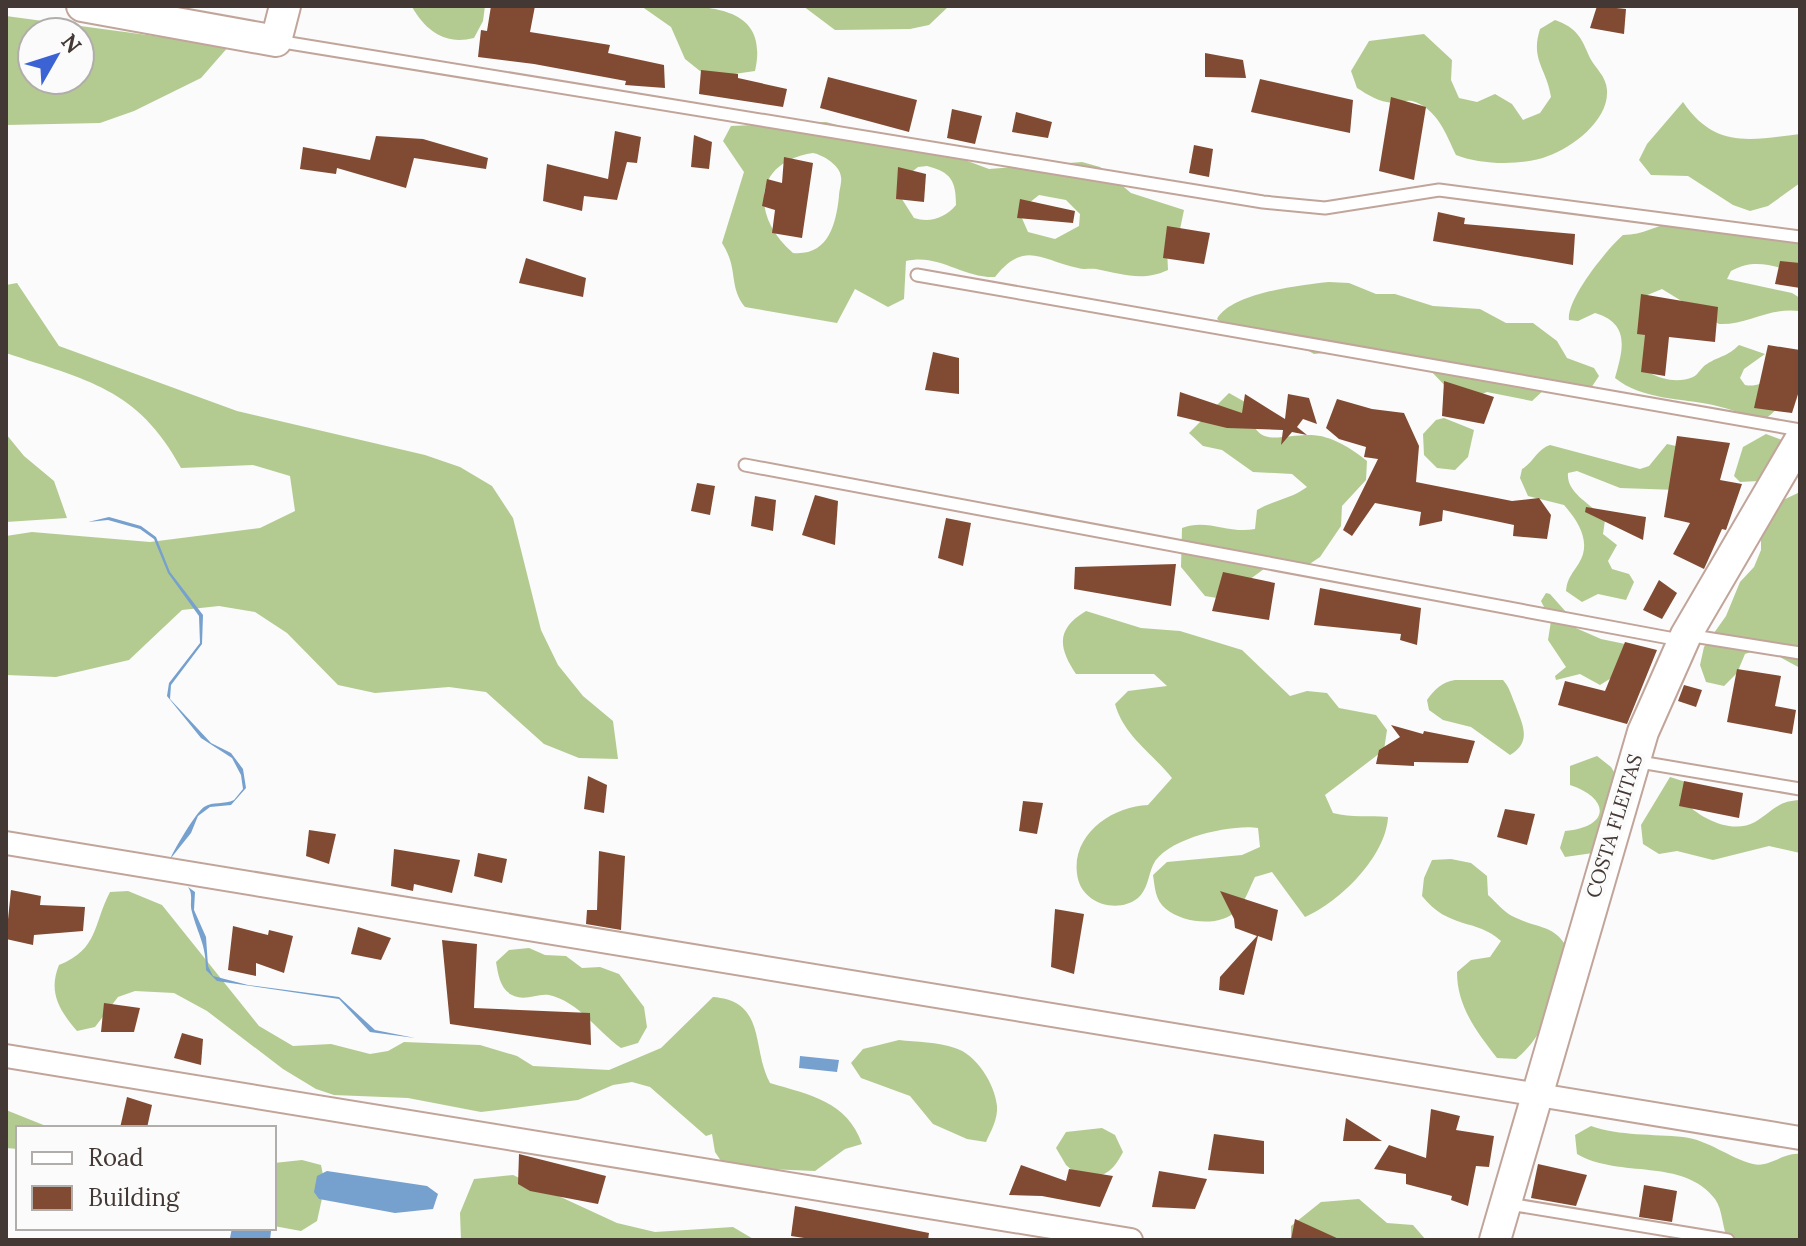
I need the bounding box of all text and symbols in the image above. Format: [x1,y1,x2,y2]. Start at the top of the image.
north arrow [16,16,96,96]
text: N [55,28,88,59]
street label: COSTA FLEITAS [1580,751,1647,901]
legend [16,1126,276,1230]
text: Road [88,1142,144,1173]
text: Building [88,1182,180,1213]

